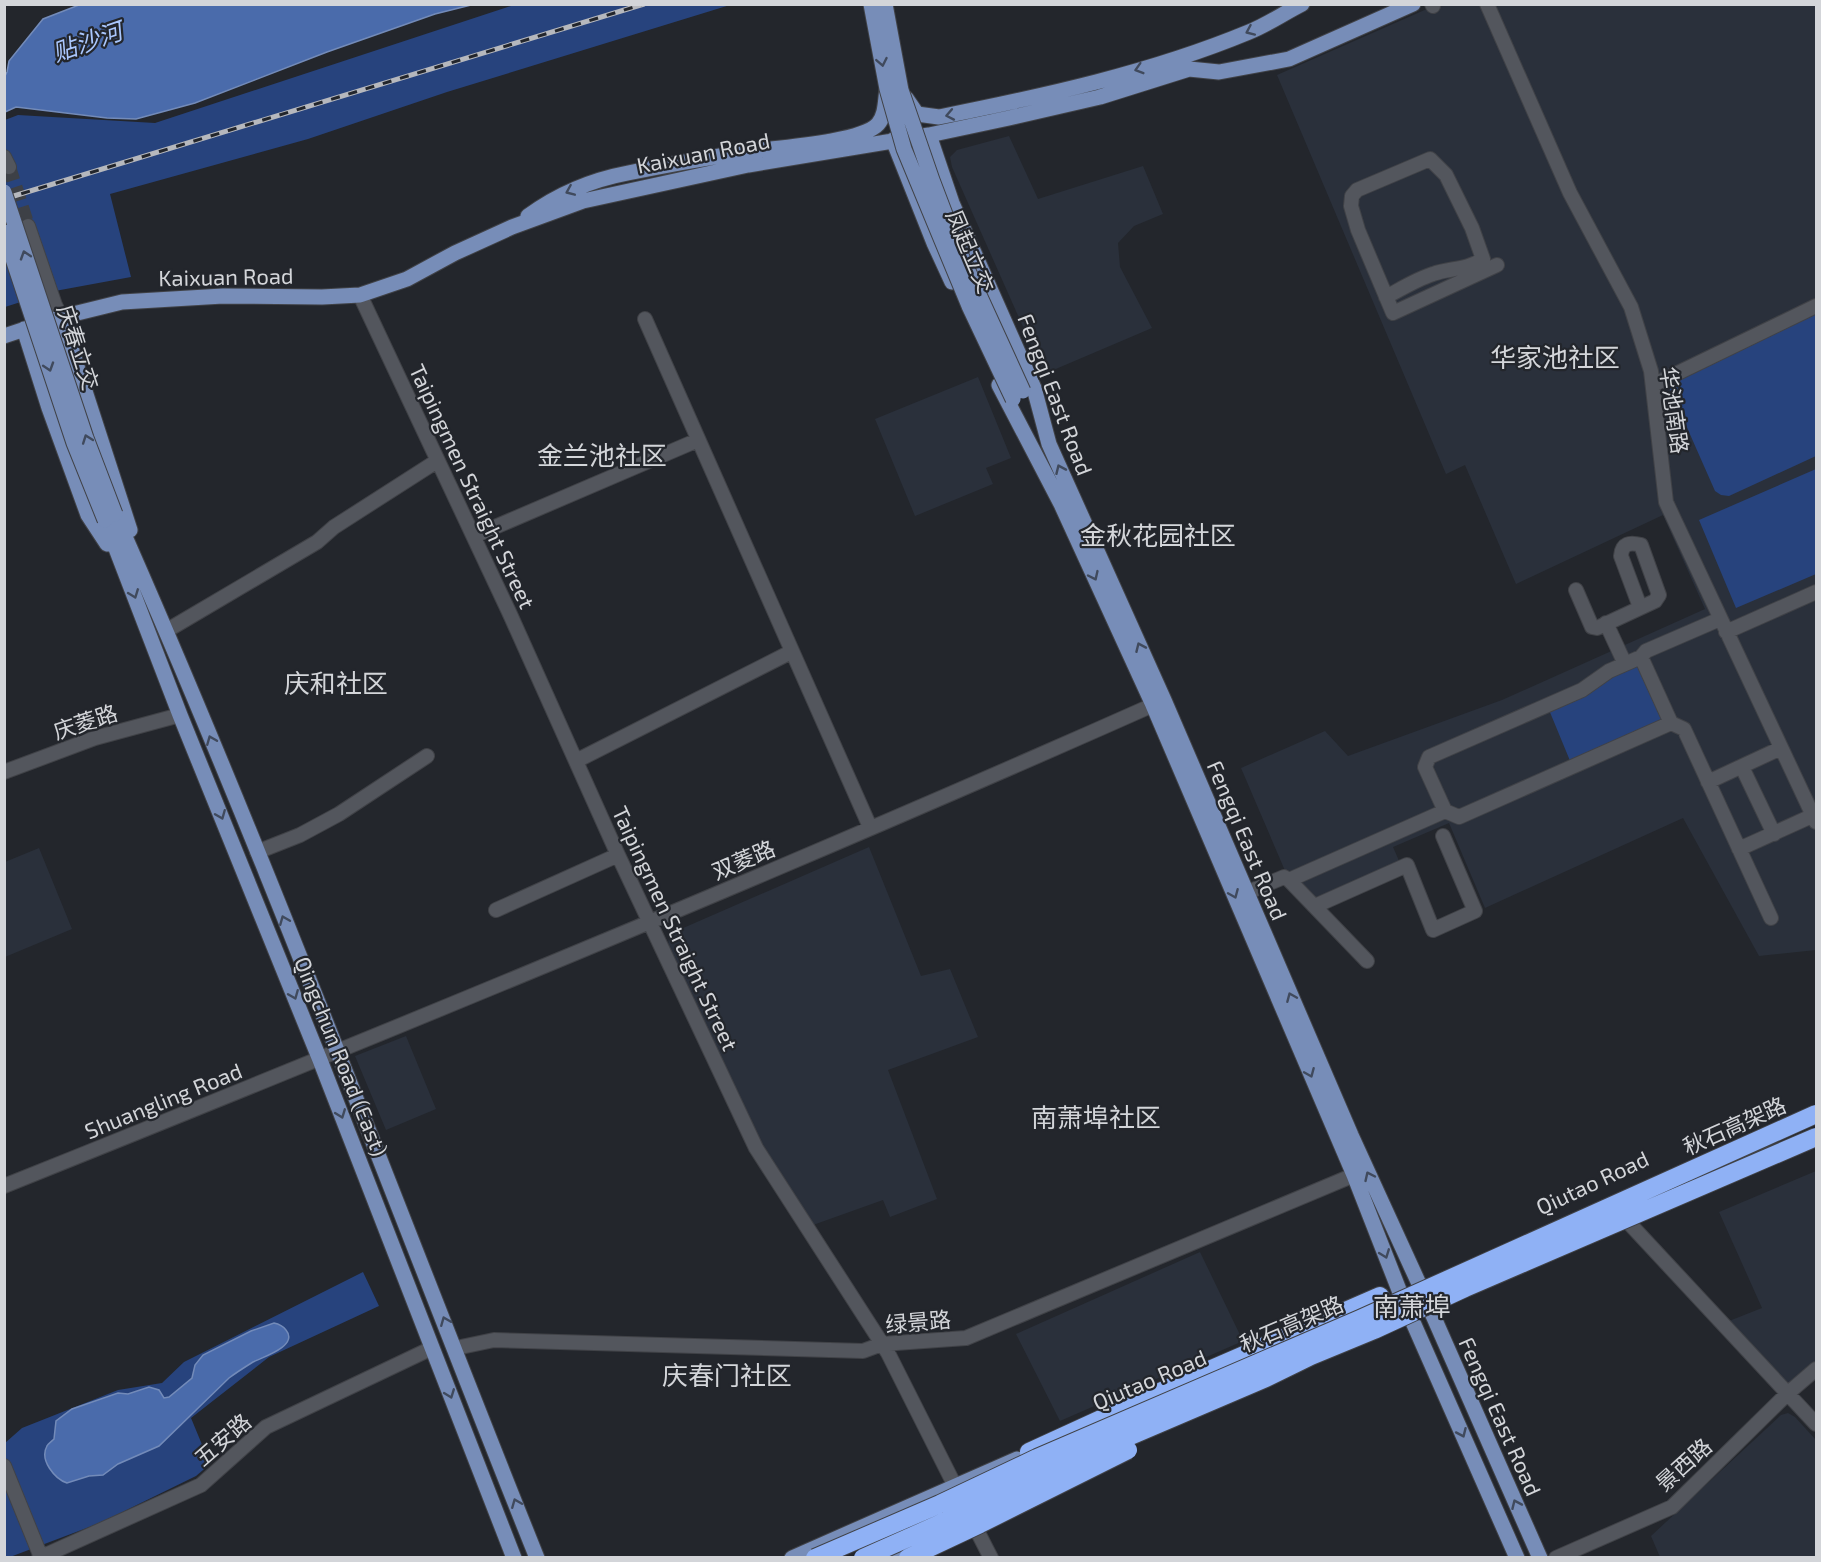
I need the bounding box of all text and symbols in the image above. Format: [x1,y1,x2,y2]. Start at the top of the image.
water label: 贴沙河 [48,14,130,66]
one-way arrow [1245,24,1256,36]
one-way arrow [875,57,888,67]
one-way arrow [1134,62,1145,74]
one-way arrow [945,108,955,121]
street label: Kaixuan Road [634,126,772,178]
one-way arrow [565,184,576,196]
street label: 凤起立交 [942,205,1000,297]
one-way arrow [20,250,32,261]
street label: Kaixuan Road [158,262,294,290]
street label: 庆春立交 [53,301,105,393]
street label: Fengqi East Road [1013,310,1099,478]
district label: 华家池社区 [1490,341,1620,372]
street label: Taipingmen Straight Street [405,360,541,612]
one-way arrow [42,361,54,372]
street label: 华池南路 [1656,365,1694,455]
one-way arrow [81,435,94,445]
district label: 金兰池社区 [537,439,667,470]
one-way arrow [1055,464,1067,475]
district label: 金秋花园社区 [1080,519,1236,550]
one-way arrow [1086,570,1098,581]
one-way arrow [126,589,139,599]
one-way arrow [1135,642,1147,653]
district label: 庆和社区 [284,667,388,698]
street label: 庆菱路 [50,698,120,744]
one-way arrow [206,735,218,746]
street label: Fengqi East Road [1203,756,1293,924]
street label: Taipingmen Straight Street [608,802,744,1054]
one-way arrow [214,808,226,819]
street label: 双菱路 [708,834,778,884]
one-way arrow [1227,888,1239,899]
one-way arrow [279,916,291,927]
street label: Qingchun Road (East) [289,953,394,1160]
one-way arrow [287,989,299,1000]
one-way arrow [1286,992,1298,1003]
street label: Shuangling Road [81,1057,245,1143]
one-way arrow [1303,1067,1315,1078]
street label: 秋石高架路 [1678,1091,1790,1159]
district label: 南萧埠社区 [1031,1101,1161,1132]
one-way arrow [334,1108,346,1119]
street label: Qiutao Road [1532,1145,1653,1220]
one-way arrow [1365,1171,1377,1182]
one-way arrow [1377,1248,1390,1258]
street label: 秋石高架路 [1235,1290,1347,1356]
district label: 南萧埠 [1373,1290,1451,1321]
street label: 绿景路 [884,1305,952,1337]
one-way arrow [440,1317,452,1328]
street label: Fengqi East Road [1454,1333,1548,1499]
street label: Qiutao Road [1088,1343,1210,1416]
district label: 庆春门社区 [662,1359,792,1390]
one-way arrow [443,1388,455,1399]
street label: 五安路 [189,1408,255,1470]
one-way arrow [1455,1426,1467,1437]
street label: 景西路 [1650,1432,1716,1496]
one-way arrow [511,1498,523,1509]
one-way arrow [1511,1500,1523,1511]

